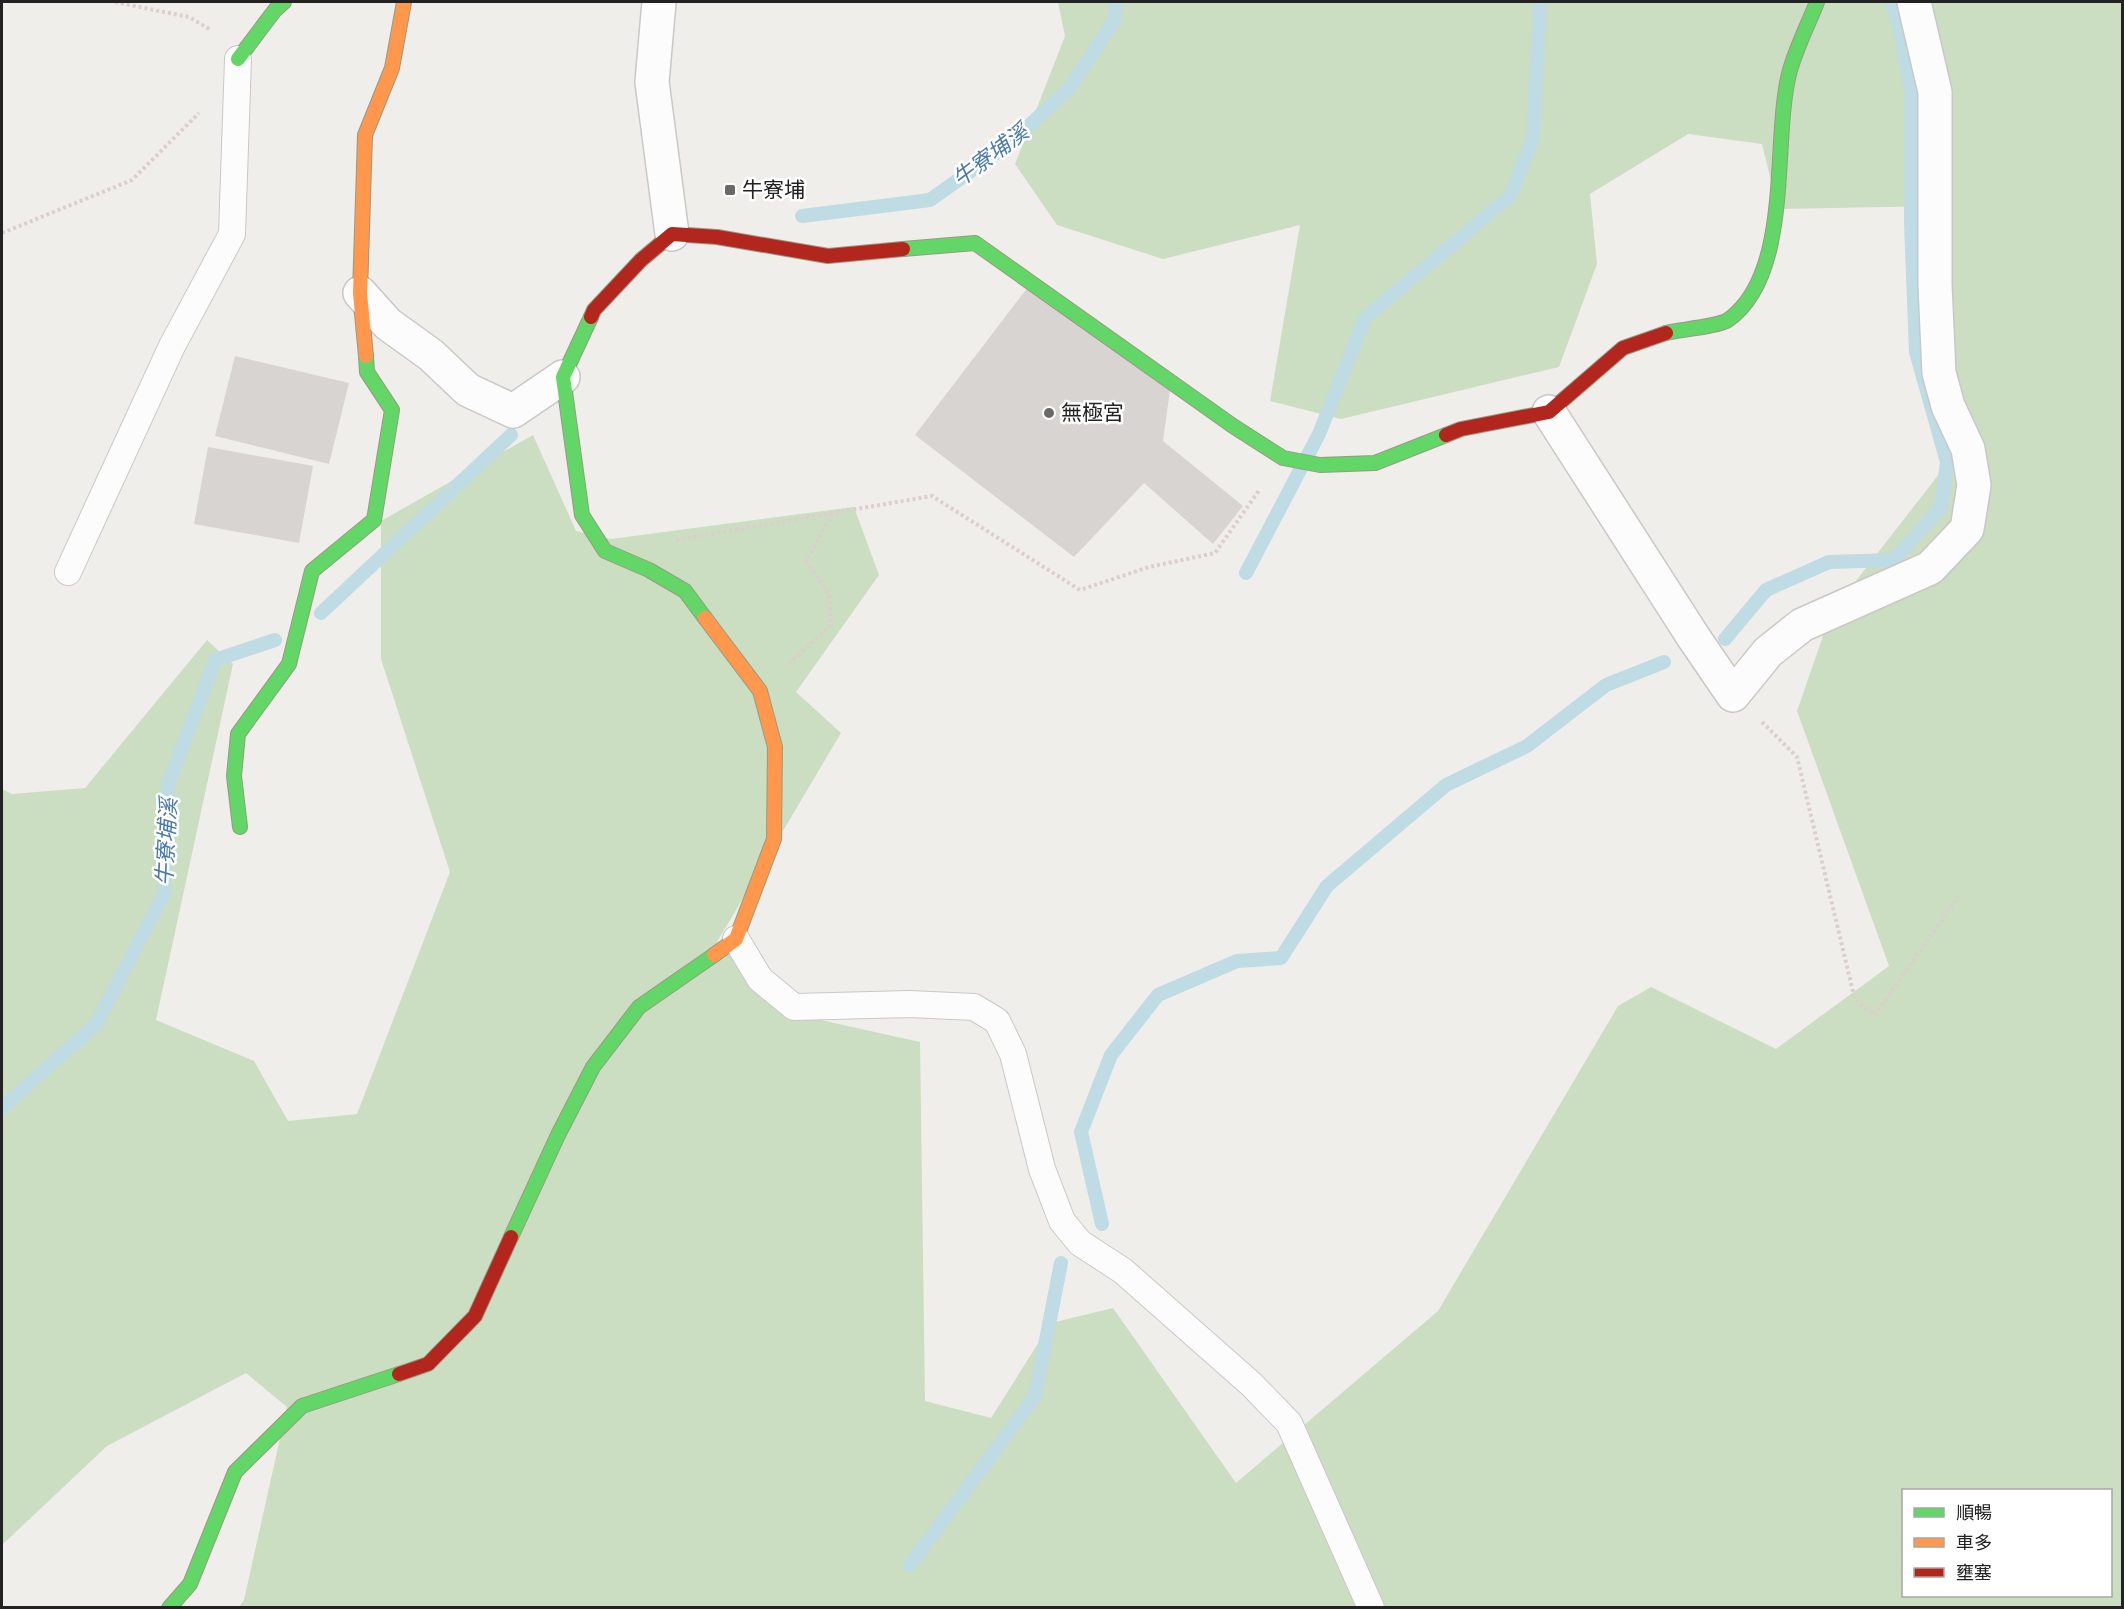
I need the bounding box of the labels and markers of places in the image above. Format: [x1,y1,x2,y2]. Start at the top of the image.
place label: 牛寮埔 [742,175,805,203]
marker: 牛寮埔 [723,183,737,197]
place label: 無極宮 [1061,398,1124,426]
marker: 無極宮 [1042,406,1056,420]

